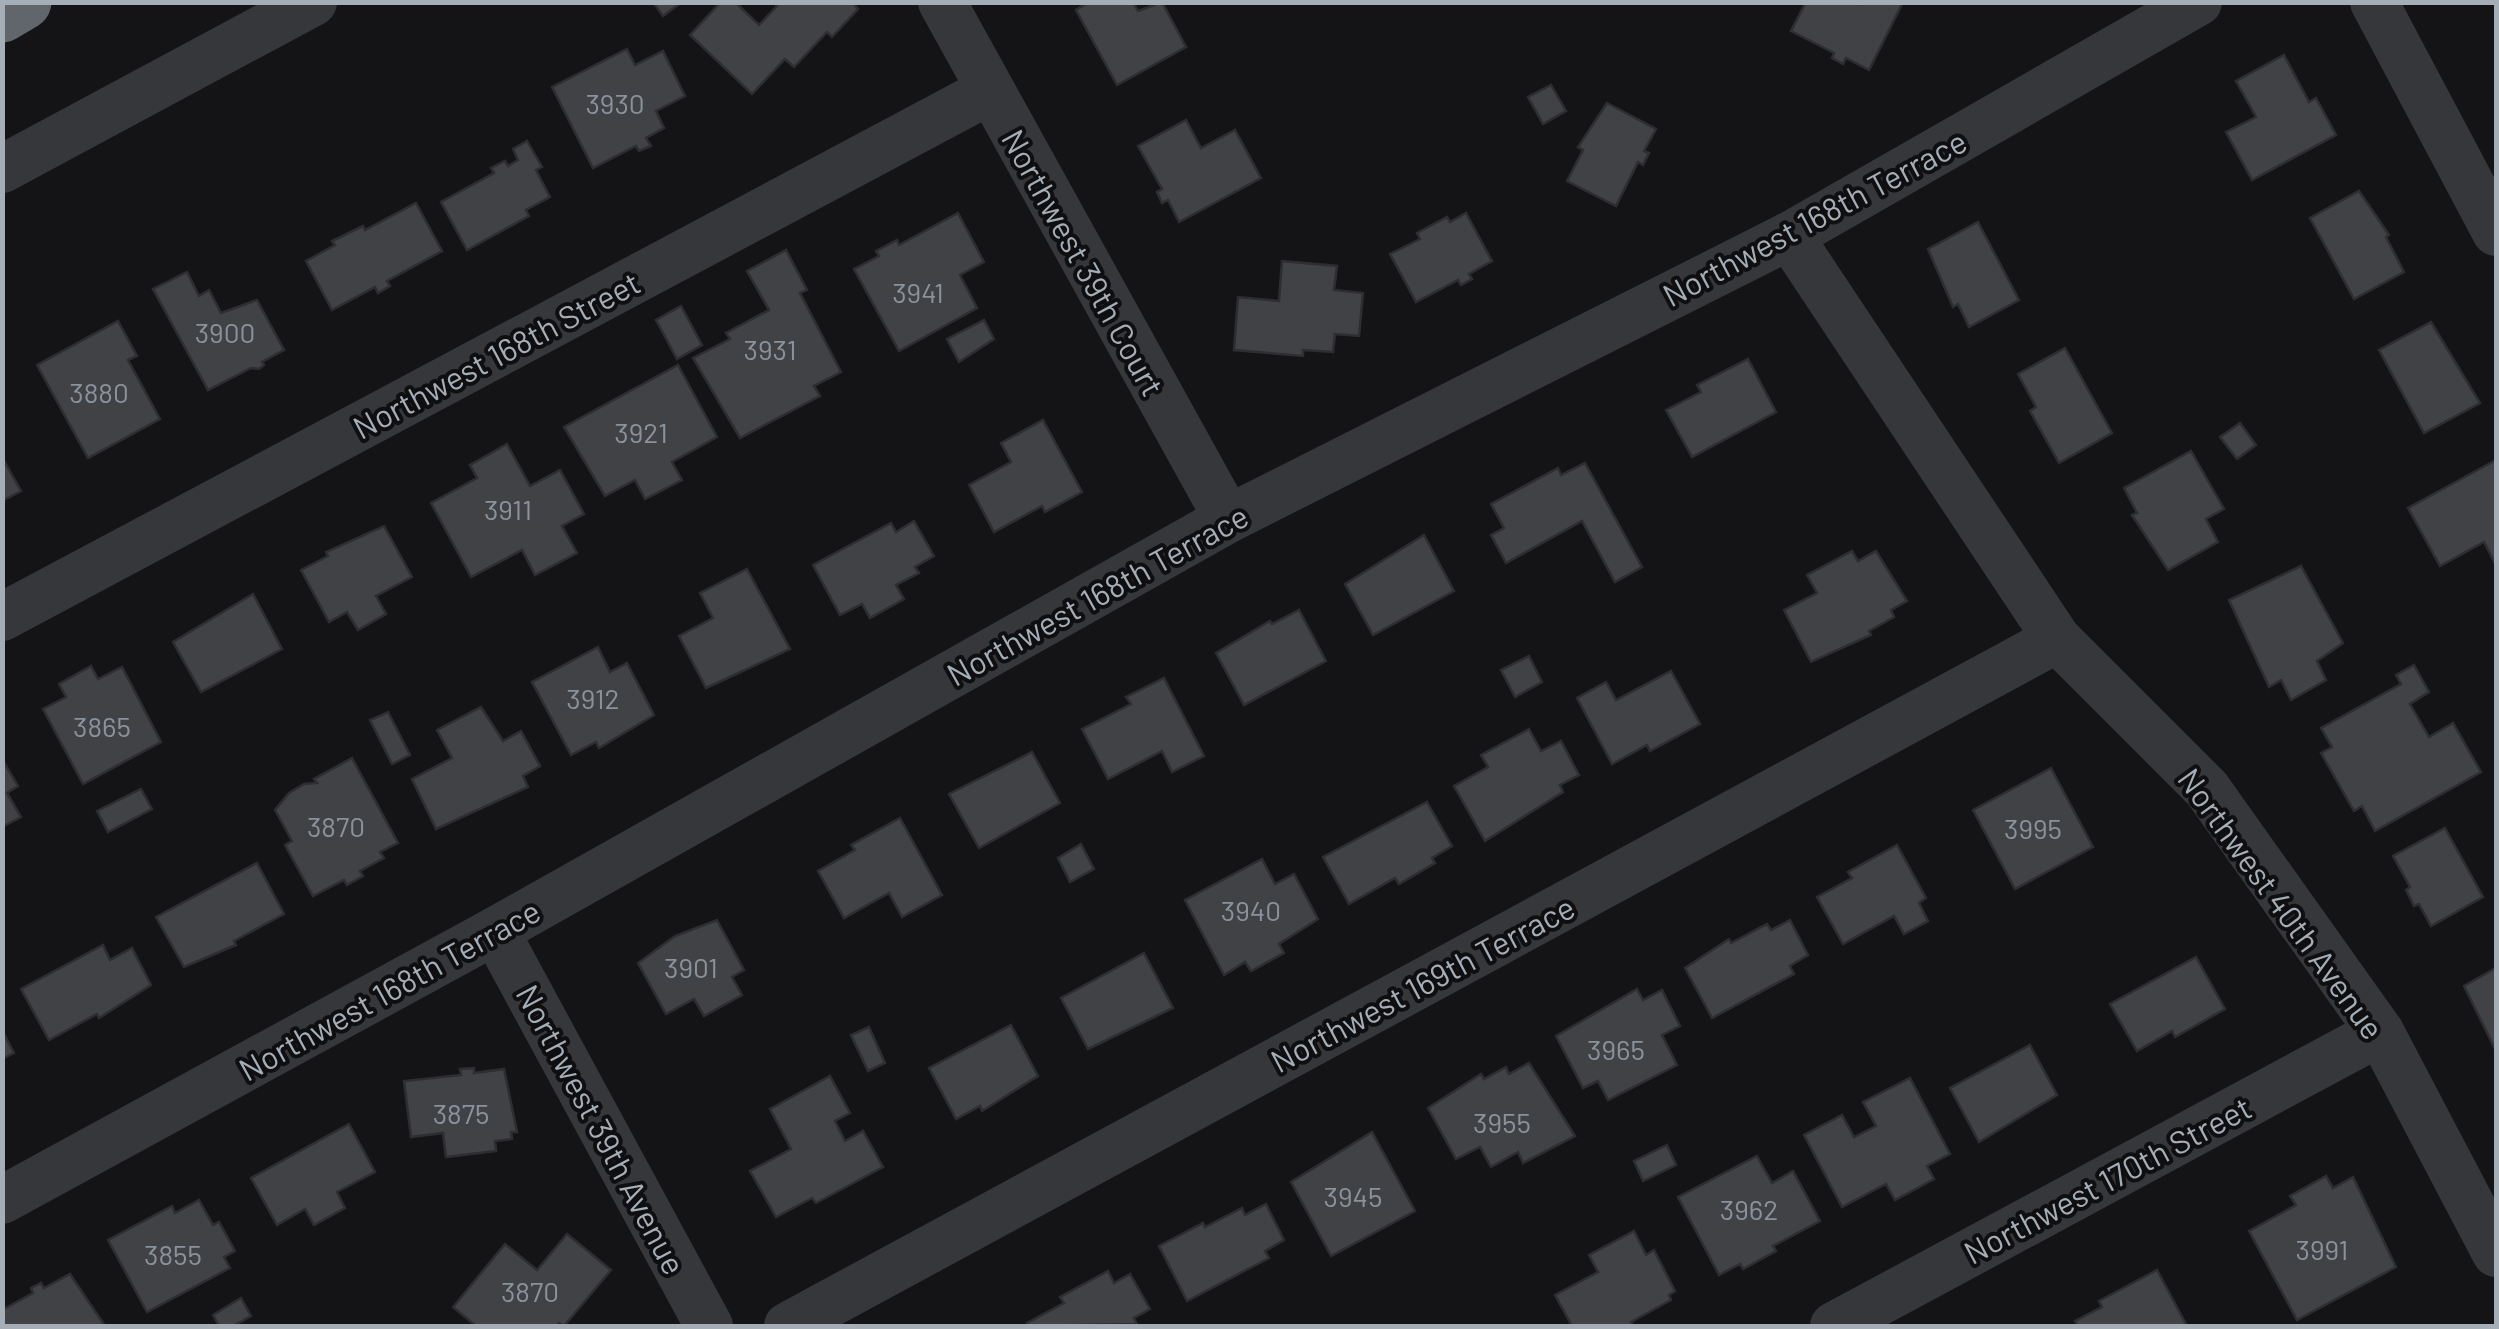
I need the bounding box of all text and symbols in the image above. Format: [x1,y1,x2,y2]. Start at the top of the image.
house number: 3930 [585,86,645,120]
street label: Northwest 168th Terrace [1656,121,1972,313]
street label: Northwest 39th Court [995,122,1173,402]
street label: Northwest 168th Street [346,262,646,446]
house number: 3941 [892,275,944,309]
house number: 3900 [195,315,255,349]
house number: 3931 [743,332,797,366]
house number: 3880 [69,375,129,409]
house number: 3921 [614,415,668,449]
house number: 3911 [484,492,532,526]
street label: Northwest 168th Terrace [940,495,1254,693]
house number: 3912 [566,681,620,715]
house number: 3865 [73,709,131,743]
street label: Northwest 40th Avenue [2171,760,2393,1046]
house number: 3870 [307,809,365,843]
house number: 3995 [2004,811,2062,845]
street label: Northwest 169th Terrace [1264,887,1580,1079]
street label: Northwest 168th Terrace [232,890,546,1088]
house number: 3940 [1221,893,1281,927]
house number: 3901 [664,950,718,984]
street label: Northwest 39th Avenue [509,978,695,1280]
house number: 3965 [1587,1032,1645,1066]
street label: Northwest 170th Street [1957,1087,2257,1271]
house number: 3875 [433,1096,489,1130]
house number: 3955 [1473,1105,1531,1139]
house number: 3945 [1324,1179,1382,1213]
house number: 3962 [1720,1192,1778,1226]
house number: 3991 [2296,1232,2348,1266]
house number: 3855 [144,1237,202,1271]
house number: 3870 [501,1274,559,1308]

